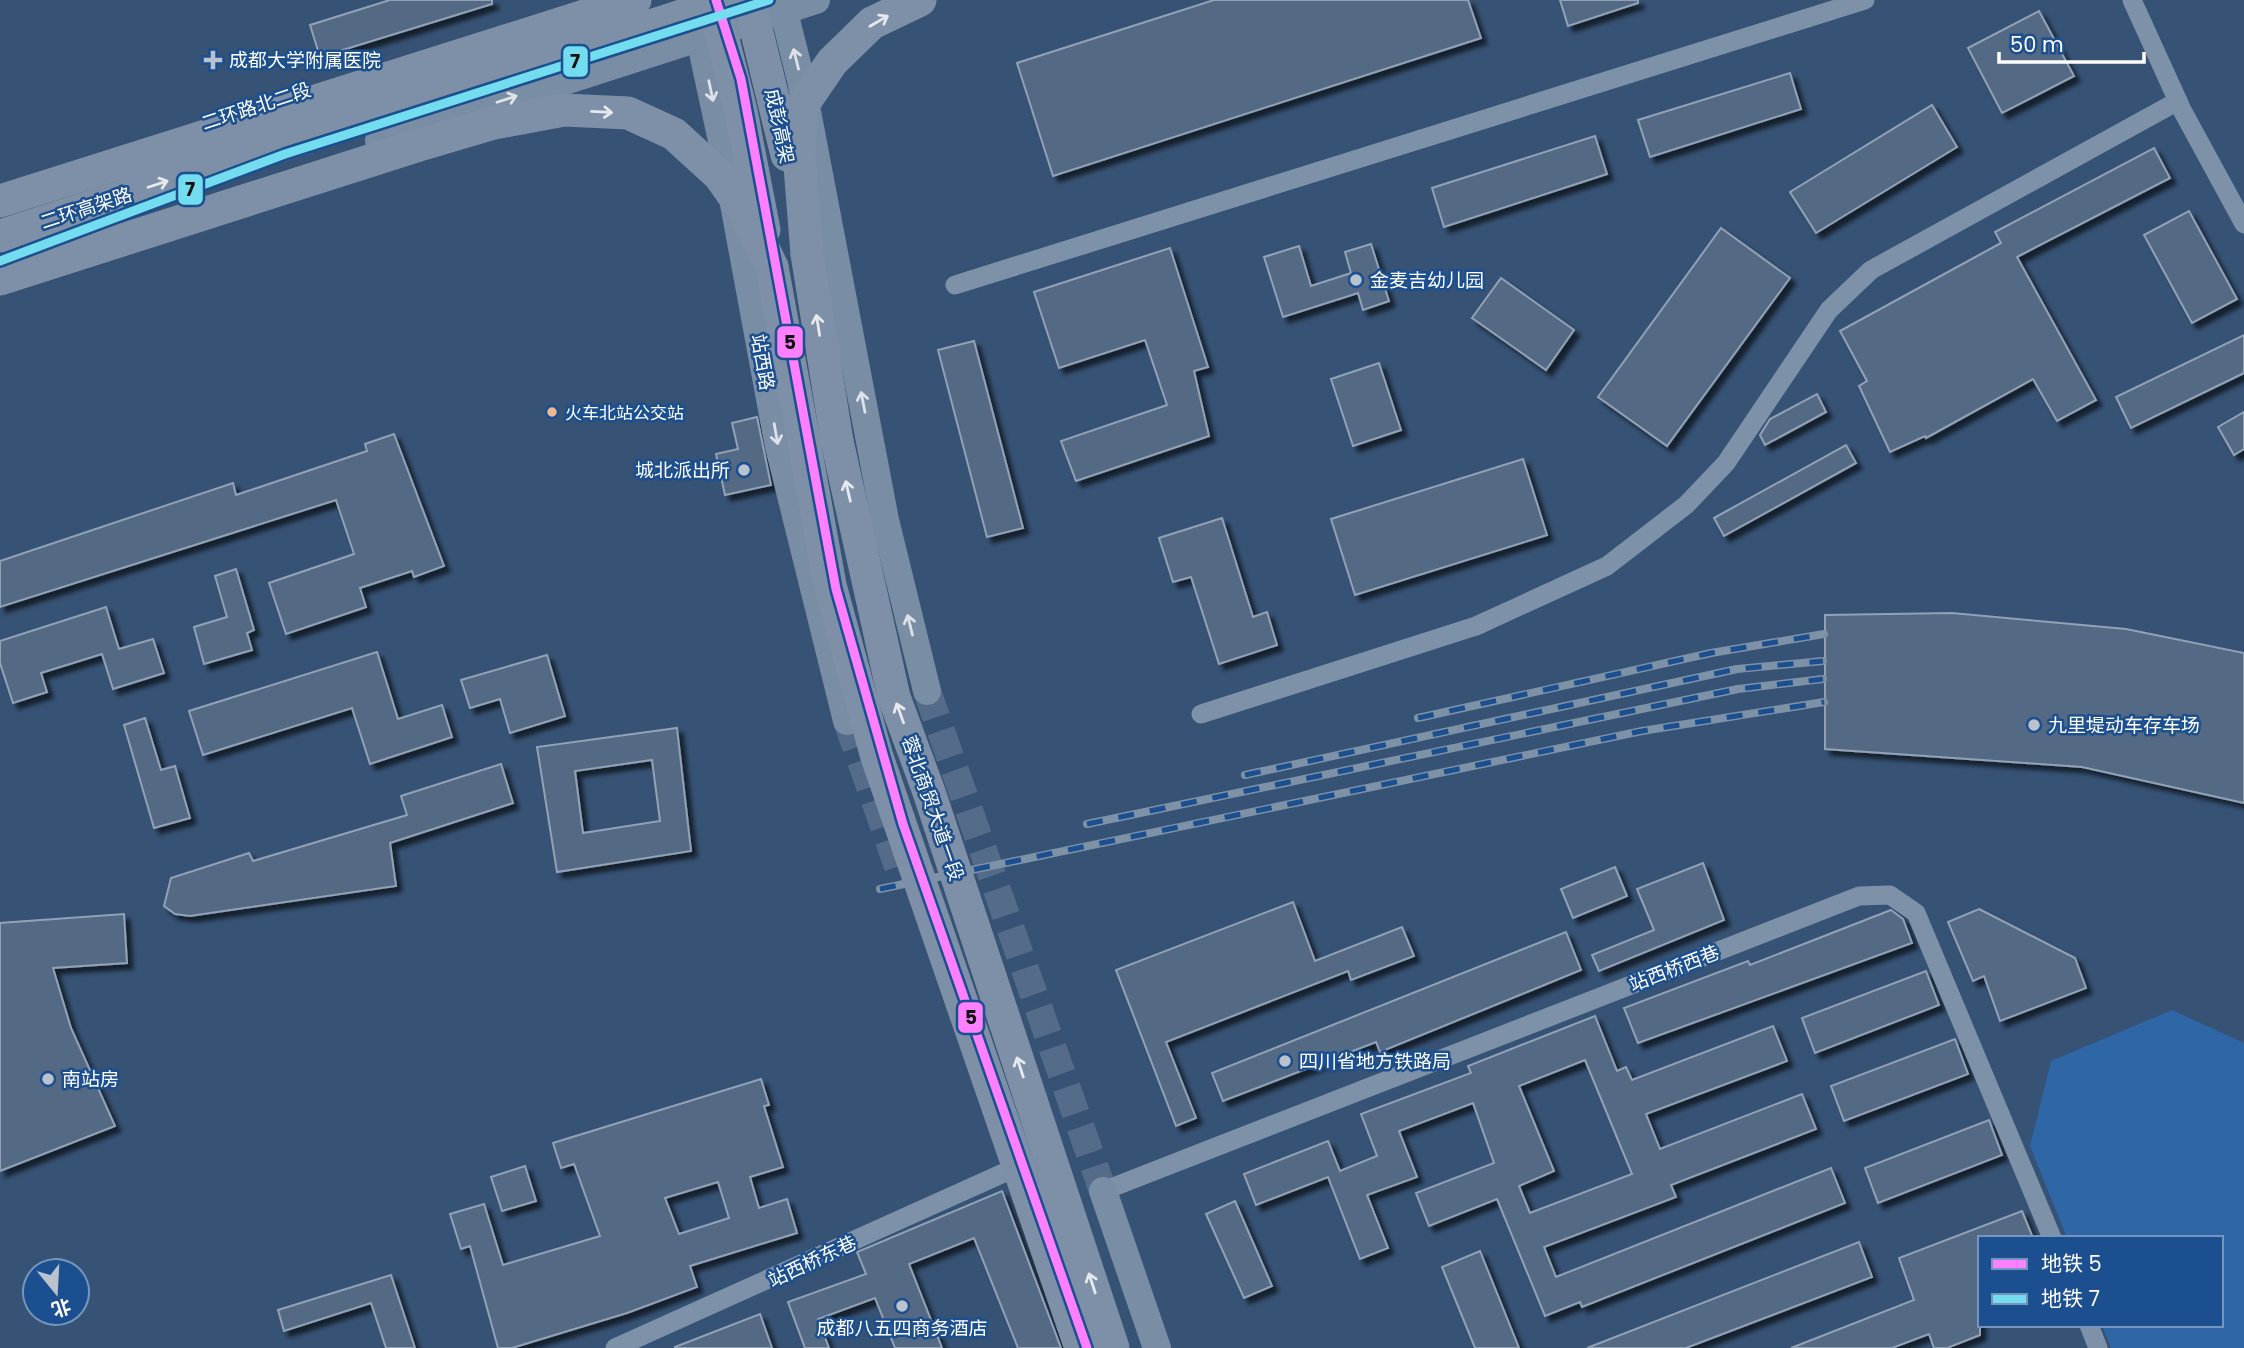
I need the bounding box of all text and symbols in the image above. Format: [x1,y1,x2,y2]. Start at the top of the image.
one-way arrow [868,14,888,28]
scale bar [1999,21,2144,65]
text: 50 m [2010,30,2064,59]
line badge: 7 [562,45,589,78]
place label: 成都大学附属医院 [229,47,381,74]
text: 7 [570,48,580,75]
one-way arrow [788,48,802,71]
marker: 成都大学附属医院 [203,50,223,70]
street label: 二环路北二段 [198,76,315,137]
one-way arrow [705,79,718,102]
street label: 成彭高架 [758,86,801,166]
one-way arrow [496,92,518,104]
one-way arrow [590,106,612,119]
line badge: 7 [177,173,204,206]
text: 7 [185,176,195,203]
one-way arrow [147,177,169,190]
street label: 二环高架路 [37,181,136,236]
place label: 金麦吉幼儿园 [1370,267,1484,294]
marker: 金麦吉幼儿园 [1348,272,1364,288]
one-way arrow [811,314,824,337]
line badge: 5 [776,325,804,359]
text: 5 [784,329,796,356]
street label: 站西路 [744,332,781,393]
one-way arrow [856,391,869,414]
place label: 火车北站公交站 [565,401,684,425]
marker: 火车北站公交站 [545,405,559,419]
one-way arrow [770,423,784,445]
place label: 城北派出所 [635,457,730,484]
marker: 城北派出所 [736,462,752,478]
one-way arrow [841,480,855,503]
one-way arrow [903,614,916,636]
one-way arrow [893,702,905,724]
place label: 九里堤动车存车场 [2048,712,2200,739]
marker: 九里堤动车存车场 [2026,717,2042,733]
street label: 蓉北商贸大道一段 [895,732,970,884]
street label: 站西桥西巷 [1625,939,1723,998]
line badge: 5 [957,1001,984,1034]
text: 5 [965,1004,977,1031]
place label: 四川省地方铁路局 [1299,1048,1451,1075]
marker: 四川省地方铁路局 [1277,1053,1293,1069]
one-way arrow [1013,1057,1025,1079]
place label: 南站房 [62,1066,119,1093]
marker: 南站房 [40,1071,56,1087]
street label: 站西桥东巷 [763,1229,861,1294]
legend [1978,1236,2223,1327]
text: 地铁 5 [2041,1249,2102,1278]
north arrow [21,1257,91,1327]
one-way arrow [1084,1273,1097,1295]
text: 地铁 7 [2041,1284,2100,1313]
text: 北 [48,1292,74,1323]
marker: 成都八五四商务酒店 [894,1298,910,1314]
place label: 成都八五四商务酒店 [816,1315,988,1342]

